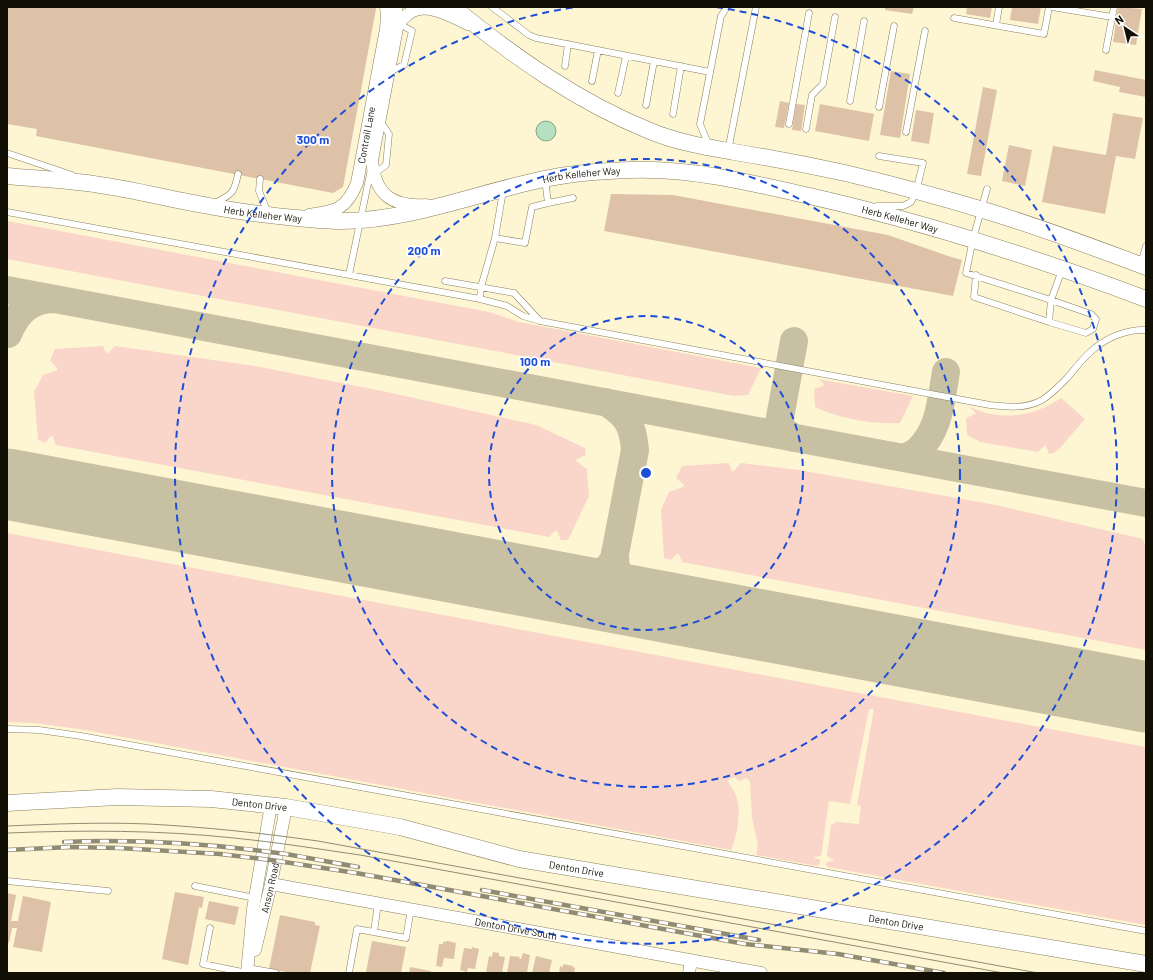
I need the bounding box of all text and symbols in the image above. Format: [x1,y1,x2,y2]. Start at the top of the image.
north arrow [1105,8,1145,48]
text: N [1112,12,1126,27]
street label: Contrail Lane [355,106,377,164]
text: 300 m [297,132,329,146]
street label: Herb Kelleher Way [541,164,621,185]
street label: Herb Kelleher Way [223,203,303,224]
street label: Herb Kelleher Way [861,203,940,235]
text: 200 m [408,243,440,257]
text: 100 m [520,354,550,368]
centre of rings [639,466,653,480]
street label: Denton Drive [231,795,288,813]
street label: Denton Drive [548,858,605,879]
street label: Anson Road [258,862,281,914]
street label: Denton Drive [868,912,925,933]
street label: Denton Drive South [474,915,558,942]

